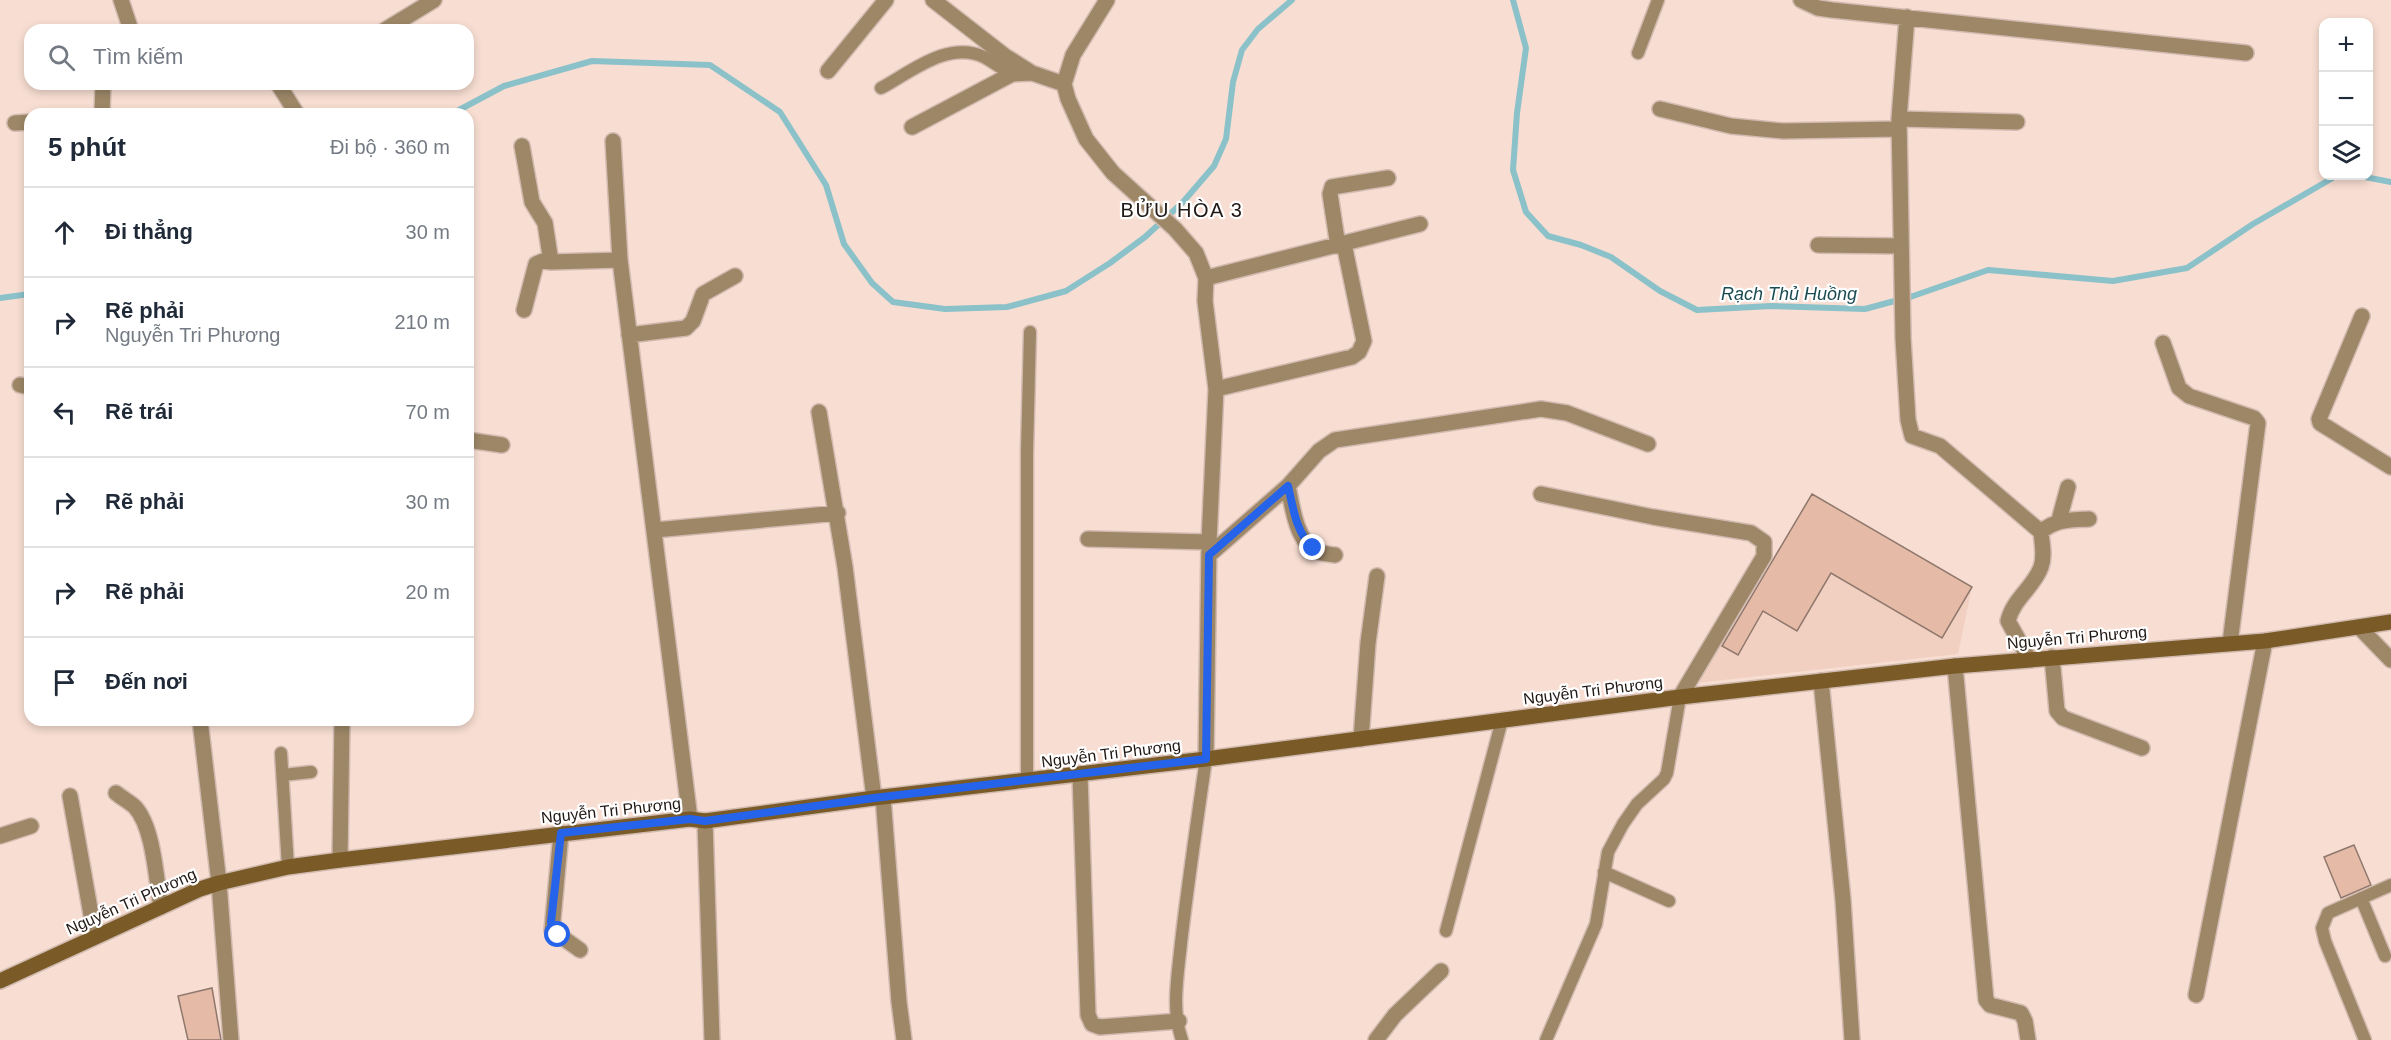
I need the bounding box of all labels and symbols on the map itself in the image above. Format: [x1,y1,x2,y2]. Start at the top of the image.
district label: BỬU HÒA 3 [1121,198,1243,221]
water label: Rạch Thủ Huồng [1721,284,1857,304]
route end [1299,534,1325,560]
street label: Nguyễn Tri Phương [2006,622,2148,652]
street label: Nguyễn Tri Phương [1522,673,1664,707]
street label: Nguyễn Tri Phương [1040,736,1182,770]
street label: Nguyễn Tri Phương [540,794,682,826]
street label: Nguyễn Tri Phương [63,864,199,938]
route start [544,921,570,947]

